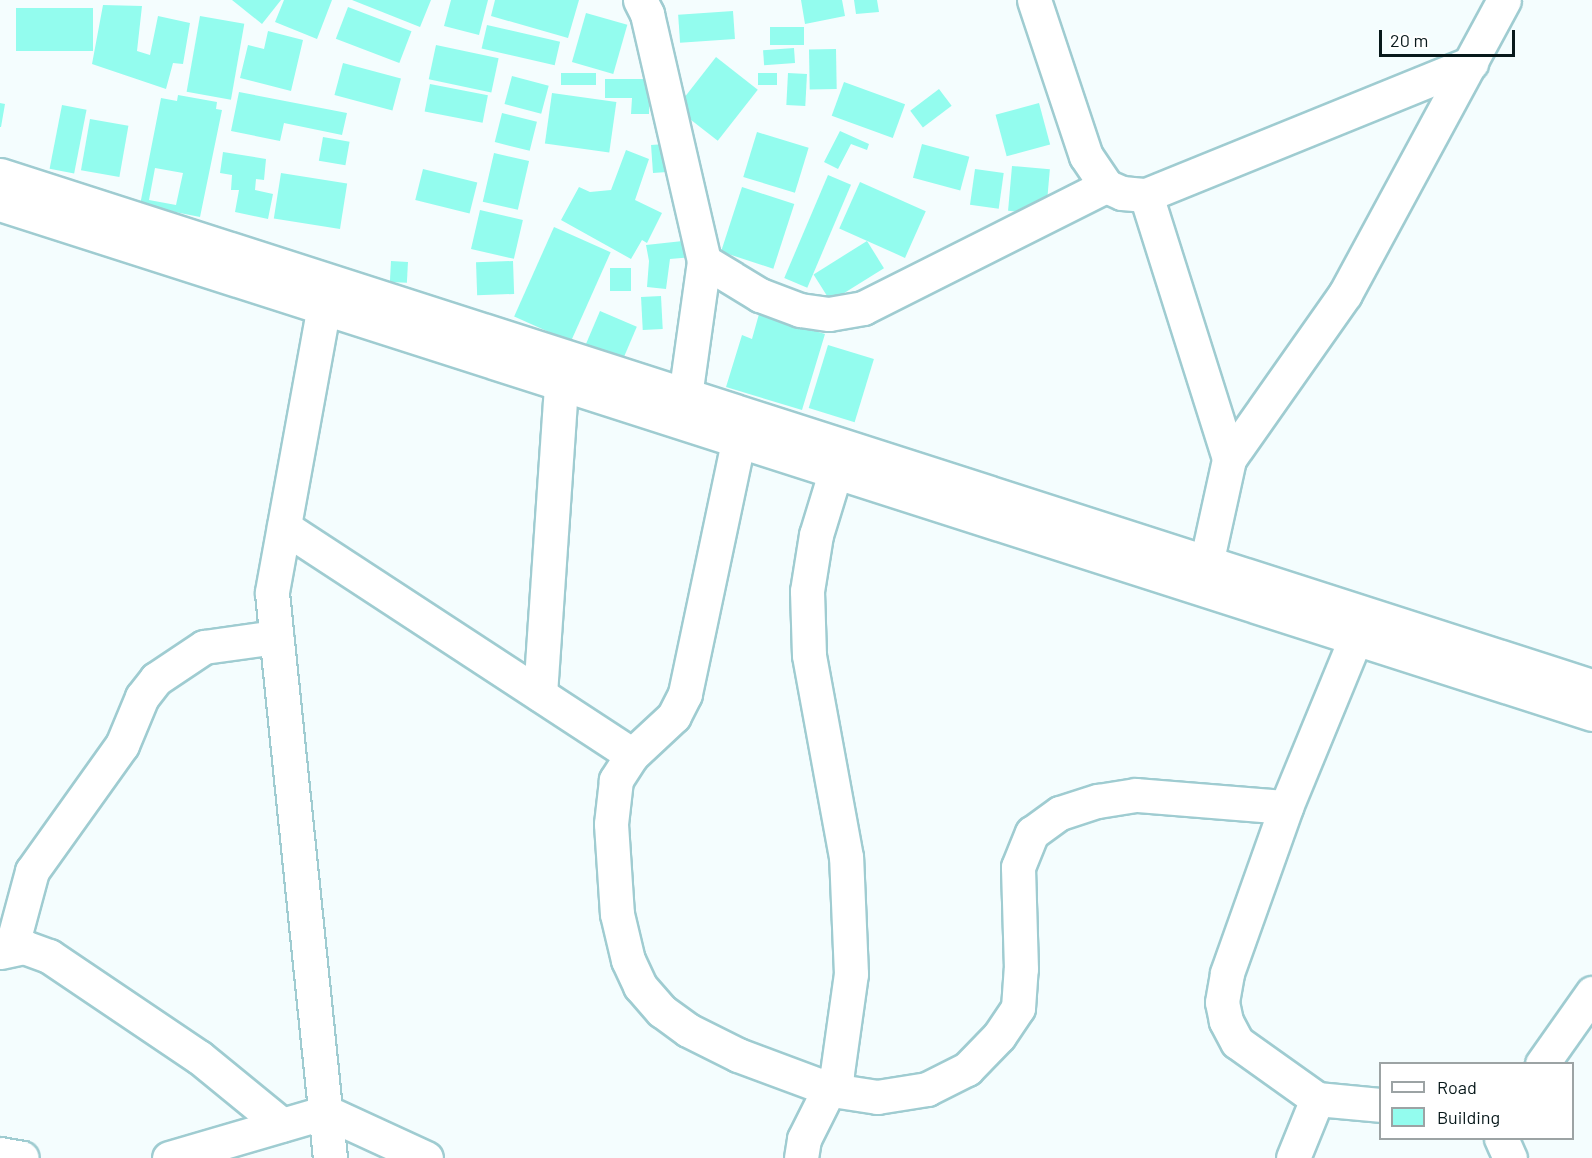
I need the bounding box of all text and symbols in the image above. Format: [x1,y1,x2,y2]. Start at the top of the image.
scale bar [1382,18,1518,56]
text: 20 m [1390,29,1428,51]
legend [1379,1062,1574,1140]
text: Road [1437,1076,1477,1098]
text: Building [1437,1106,1500,1128]

